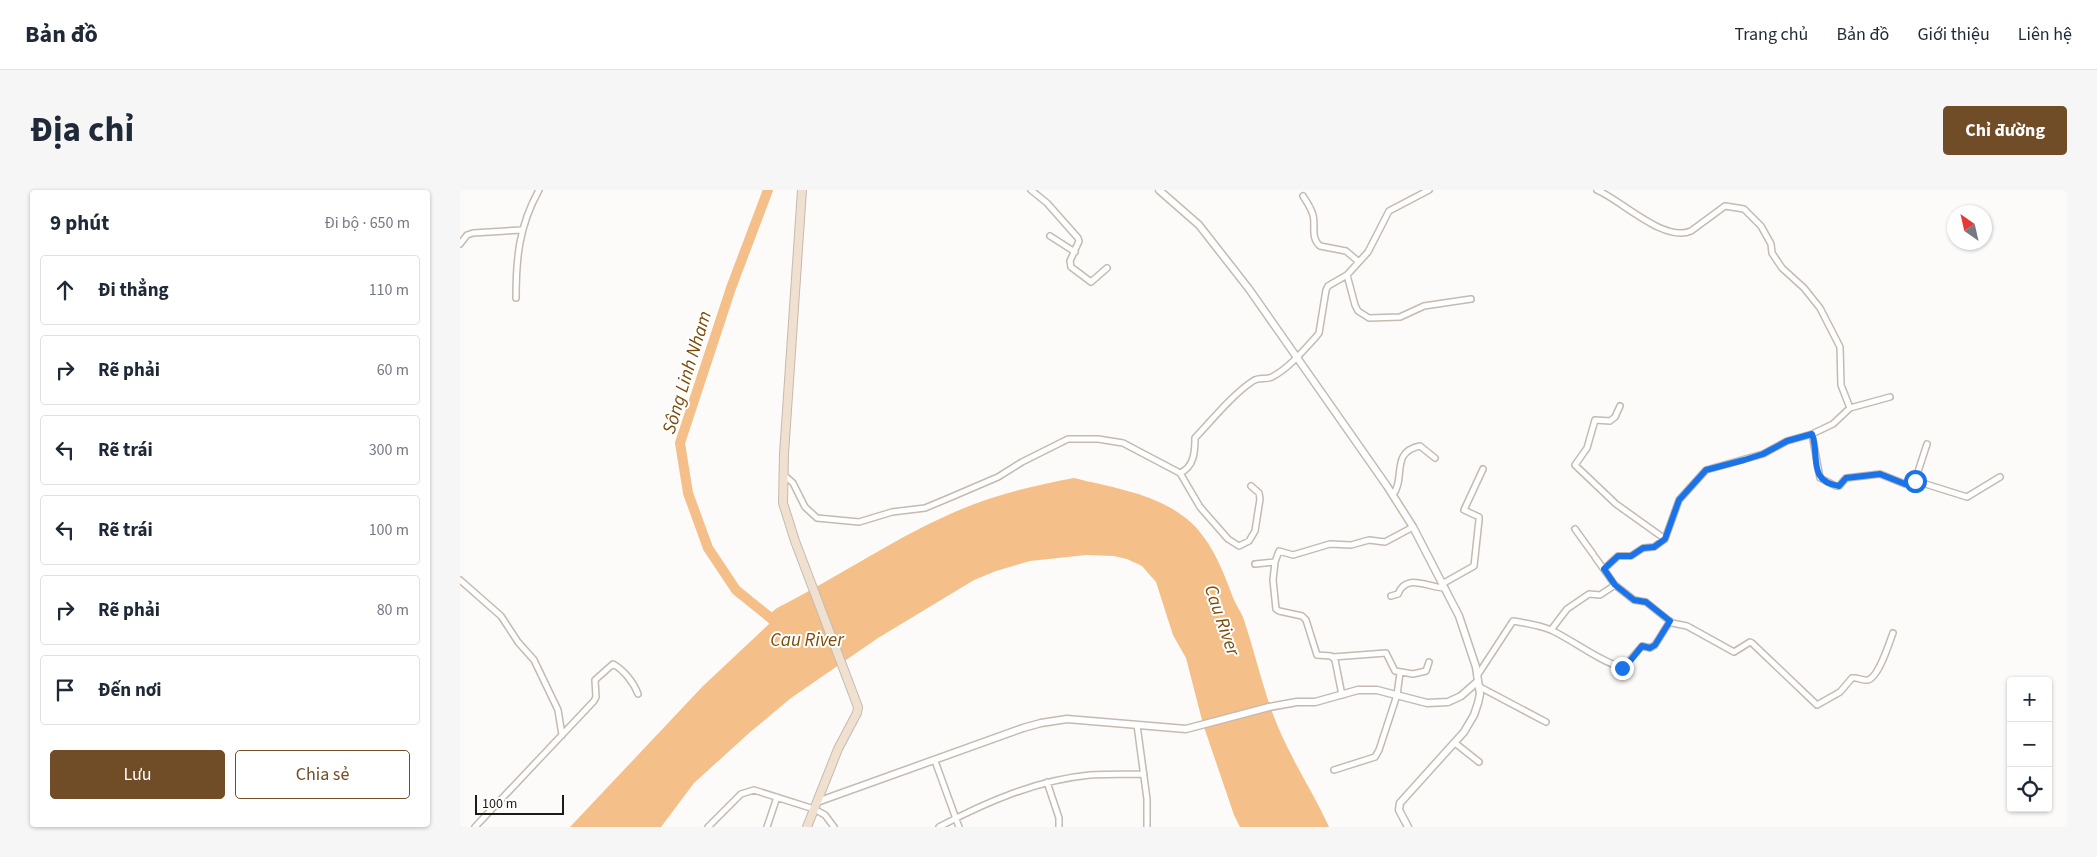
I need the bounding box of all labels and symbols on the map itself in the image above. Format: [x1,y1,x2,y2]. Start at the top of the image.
north arrow [1947,205,1992,250]
water label: Sông Linh Nham [656,308,719,437]
route start [1904,470,1927,493]
water label: Cau River [1197,581,1247,661]
water label: Cau River [770,627,845,654]
route end [1611,657,1634,680]
scale bar [475,792,564,815]

